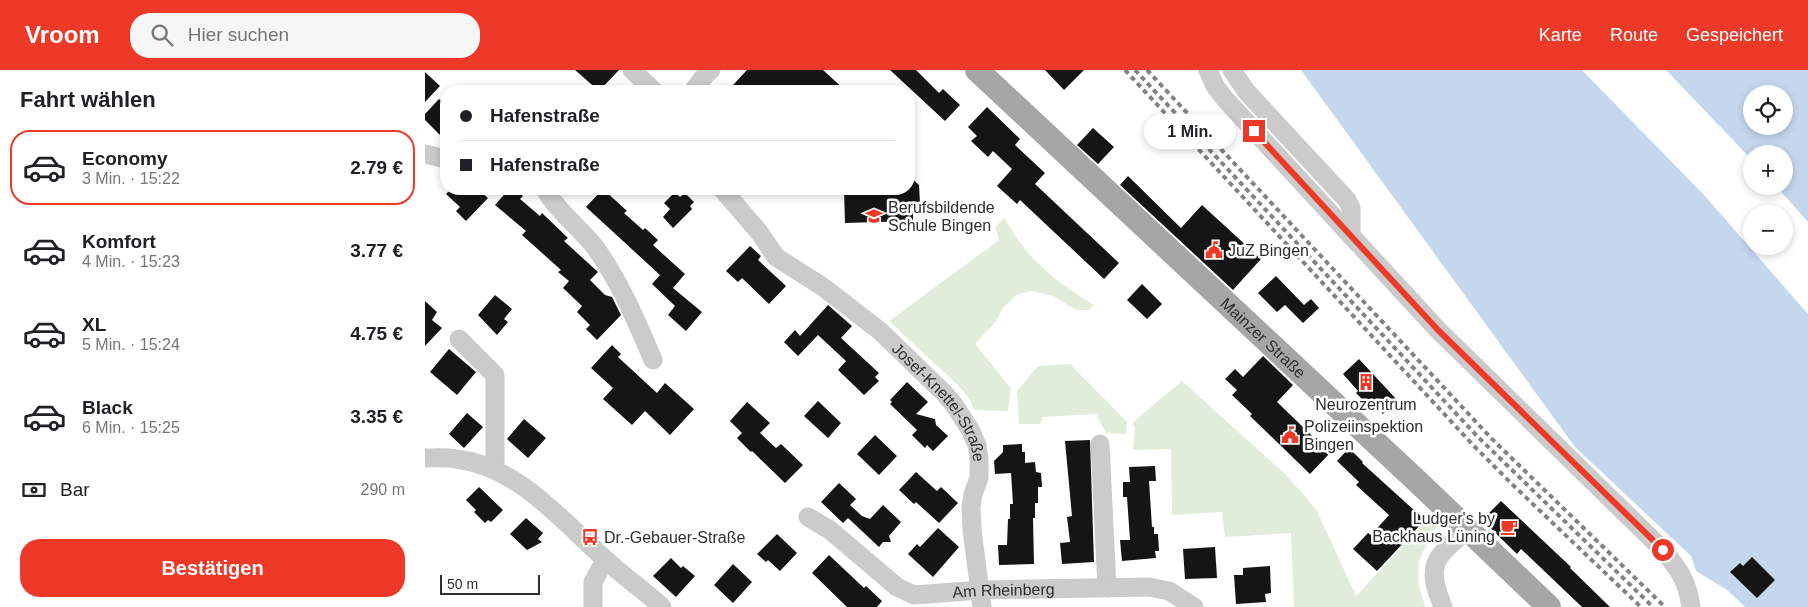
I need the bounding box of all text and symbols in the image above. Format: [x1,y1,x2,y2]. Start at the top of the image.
search box [130,13,480,58]
text: Vroom [25,21,100,48]
icon: search [148,21,176,49]
text: Hier suchen [188,24,289,45]
text: Karte [1539,25,1582,45]
text: Route [1610,25,1658,45]
text: Gespeichert [1686,25,1783,45]
map controls [1743,85,1793,255]
button: locate [1743,85,1793,135]
text: Fahrt wählen [20,87,156,112]
text: Hafenstraße [490,105,600,126]
callout: 1 Min. [1144,114,1237,148]
route end [1243,120,1265,142]
text: 1 Min. [1167,123,1213,140]
icon: car [22,145,67,190]
button: + [1743,145,1793,195]
text: Economy [82,148,168,169]
text: Hafenstraße [490,154,600,175]
text: 2.79 € [350,157,403,178]
text: 3 Min. · 15:22 [82,170,180,187]
place label: Berufsbildende Schule Bingen [888,199,995,234]
button: − [1743,205,1793,255]
school or university icon: Berufsbildende Schule Bingen [864,206,884,226]
icon: car [22,228,67,273]
text: Komfort [82,231,156,252]
text: 3.77 € [350,240,403,261]
public building icon: JuZ Bingen [1204,240,1224,260]
place label: JuZ Bingen [1228,242,1309,259]
text: 4 Min. · 15:23 [82,253,180,270]
street label: Mainzer Straße [1217,294,1309,382]
icon: car [22,311,67,356]
text: XL [82,314,106,335]
text: 4.75 € [350,323,403,344]
text: 5 Min. · 15:24 [82,336,180,353]
street label: Josef-Knettel-Straße [889,340,987,463]
building icon: Neurozentrum [1356,372,1376,392]
icon: car [22,394,67,439]
place label: Neurozentrum [1315,396,1417,413]
text: Black [82,397,133,418]
text: 3.35 € [350,406,403,427]
place label: Polizeiinspektion Bingen [1304,418,1423,453]
text: 6 Min. · 15:25 [82,419,180,436]
public building icon: Polizeiinspektion Bingen [1280,425,1300,445]
icon: cash [20,476,48,504]
text: Bar [60,479,90,500]
text: 290 m [361,481,405,498]
place label: Ludger's by Backhaus Lüning [1372,510,1495,545]
cafe icon: Ludger's by Backhaus Lüning [1499,517,1519,537]
bus stop icon: Dr.-Gebauer-Straße [580,527,600,547]
place label: Dr.-Gebauer-Straße [604,529,745,546]
button: Bestätigen [20,539,405,597]
route start [1652,539,1674,561]
scale bar [440,572,540,595]
text: 50 m [447,576,478,592]
street label: Am Rheinberg [952,581,1055,601]

